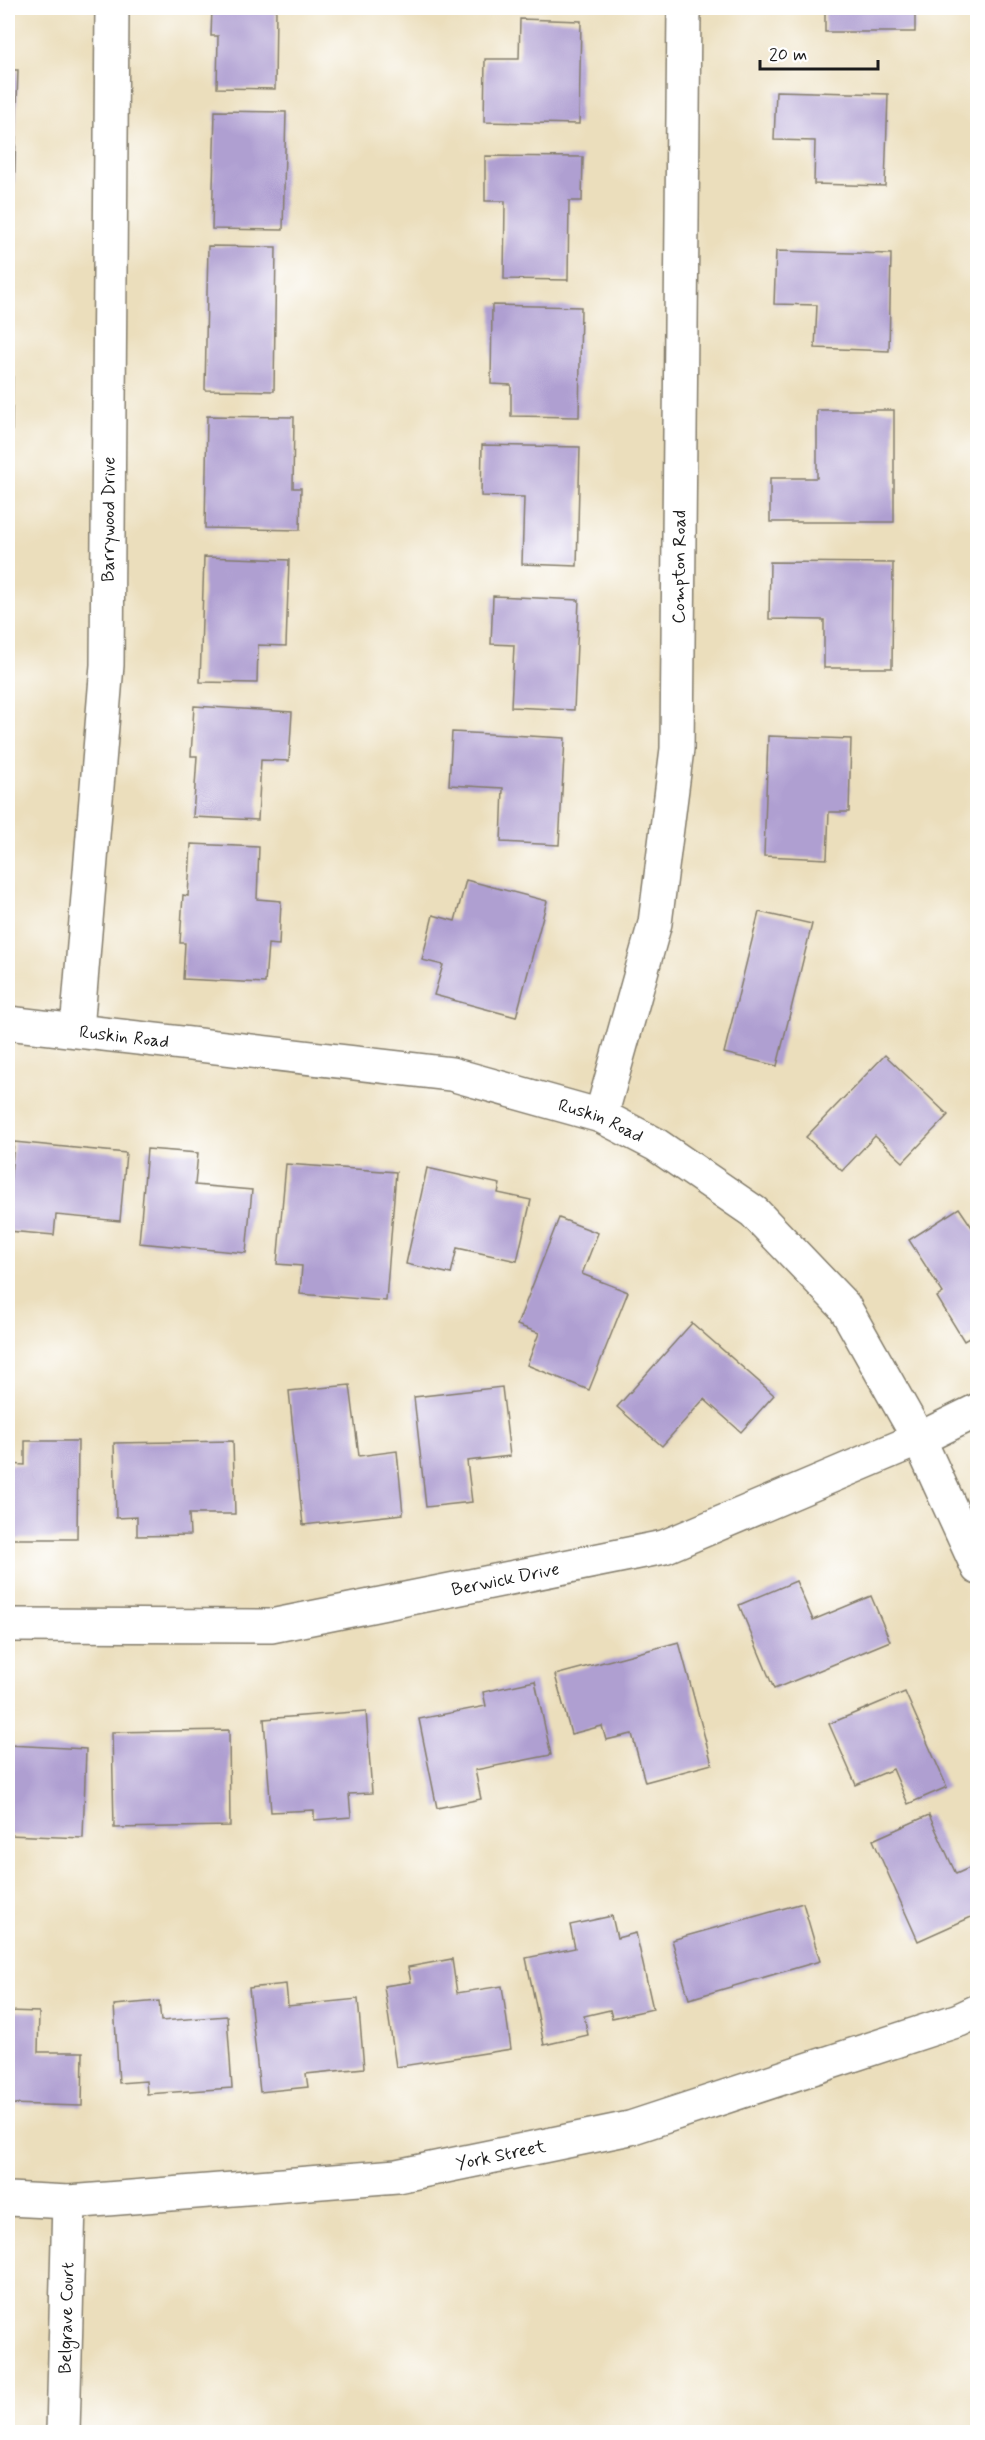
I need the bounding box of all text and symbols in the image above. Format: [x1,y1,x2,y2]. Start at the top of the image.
scale bar [760,33,878,71]
text: 20 m [769,43,807,67]
street label: Barrywood Drive [97,457,122,582]
street label: Compton Road [667,510,692,624]
street label: Ruskin Road [78,1020,170,1054]
street label: Ruskin Road [555,1094,647,1149]
street label: Berwick Drive [449,1557,562,1602]
street label: York Street [454,2135,548,2177]
street label: Belgrave Court [54,2262,80,2374]

